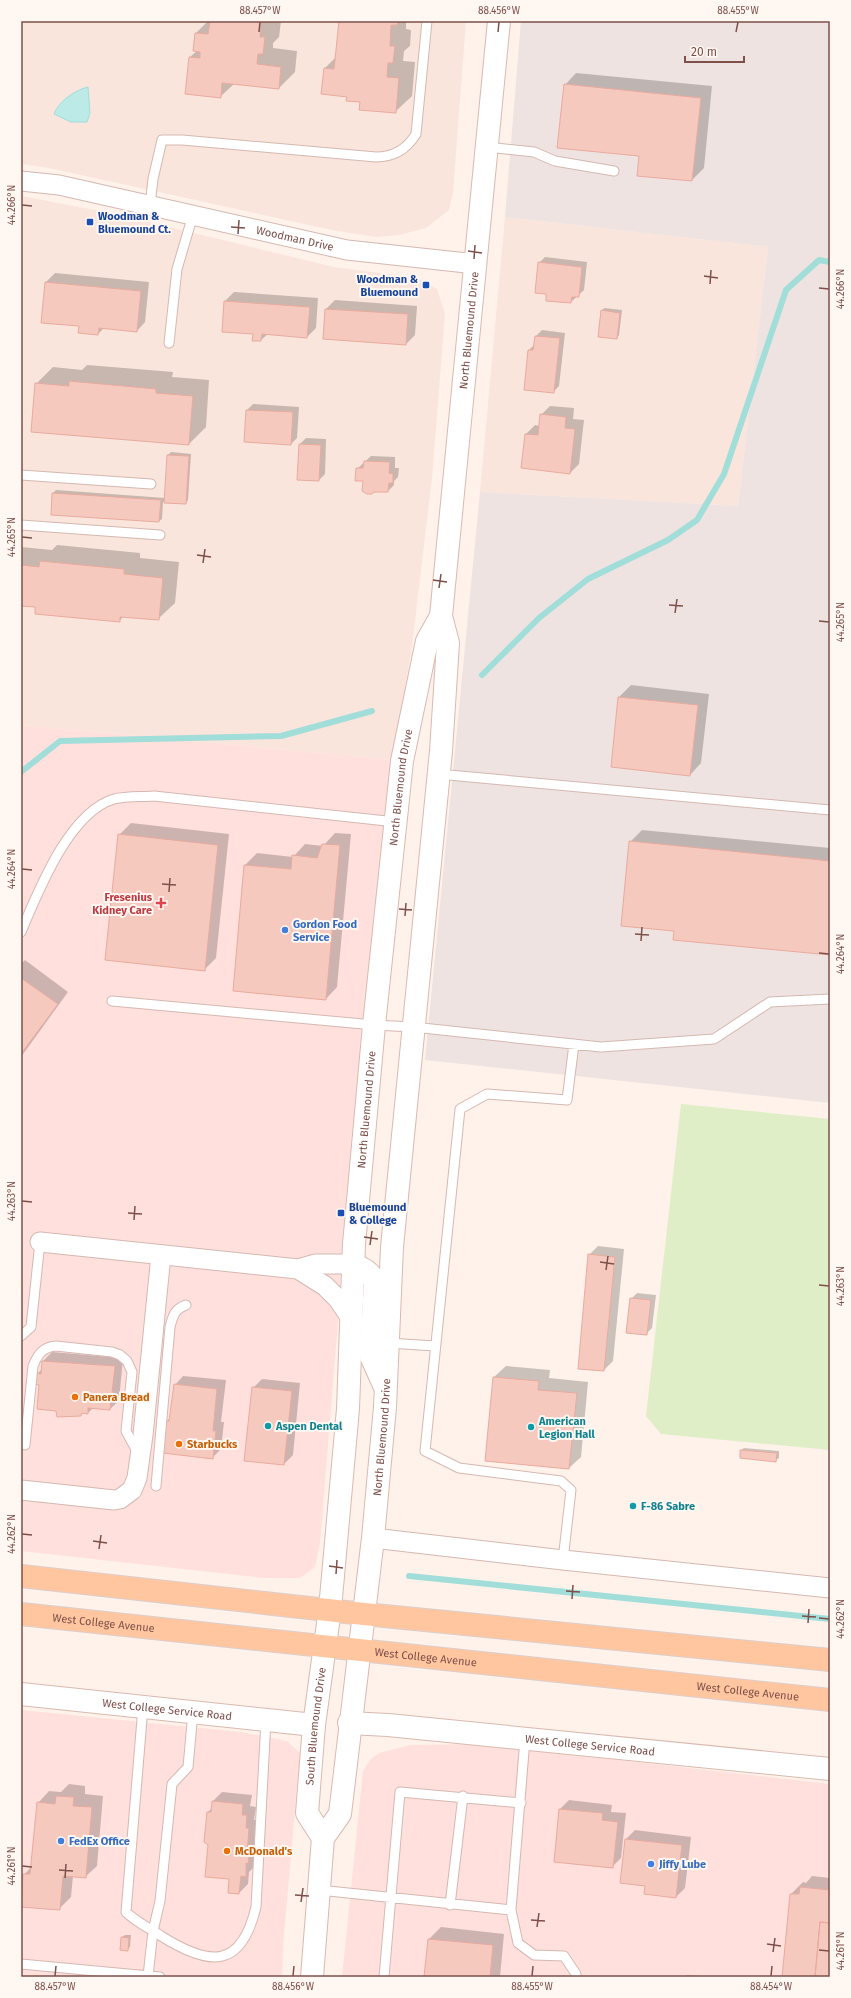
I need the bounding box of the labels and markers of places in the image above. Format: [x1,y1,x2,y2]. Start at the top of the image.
place label: Woodman & Bluemound Ct. [98,210,171,236]
marker: Woodman & Bluemound Ct. [85,217,95,227]
place label: Woodman & Bluemound [357,273,419,299]
marker: Woodman & Bluemound [421,280,431,290]
place label: Fresenius Kidney Care [92,891,153,917]
marker: Fresenius Kidney Care [155,897,167,909]
place label: Gordon Food Service [293,918,357,944]
marker: Gordon Food Service [280,925,290,935]
place label: Bluemound & College [349,1201,406,1227]
marker: Bluemound & College [336,1208,346,1218]
place label: Panera Bread [83,1391,150,1404]
marker: Panera Bread [70,1392,80,1402]
place label: American Legion Hall [538,1415,595,1441]
place label: Aspen Dental [275,1420,343,1433]
marker: Aspen Dental [263,1421,273,1431]
marker: American Legion Hall [526,1422,536,1432]
place label: Starbucks [187,1438,238,1451]
marker: Starbucks [174,1439,184,1449]
place label: F-86 Sabre [641,1500,695,1513]
marker: F-86 Sabre [628,1501,638,1511]
place label: FedEx Office [69,1835,130,1848]
marker: FedEx Office [56,1836,66,1846]
place label: McDonald's [235,1845,293,1858]
marker: McDonald's [222,1846,232,1856]
place label: Jiffy Lube [658,1858,706,1871]
marker: Jiffy Lube [646,1859,656,1869]

